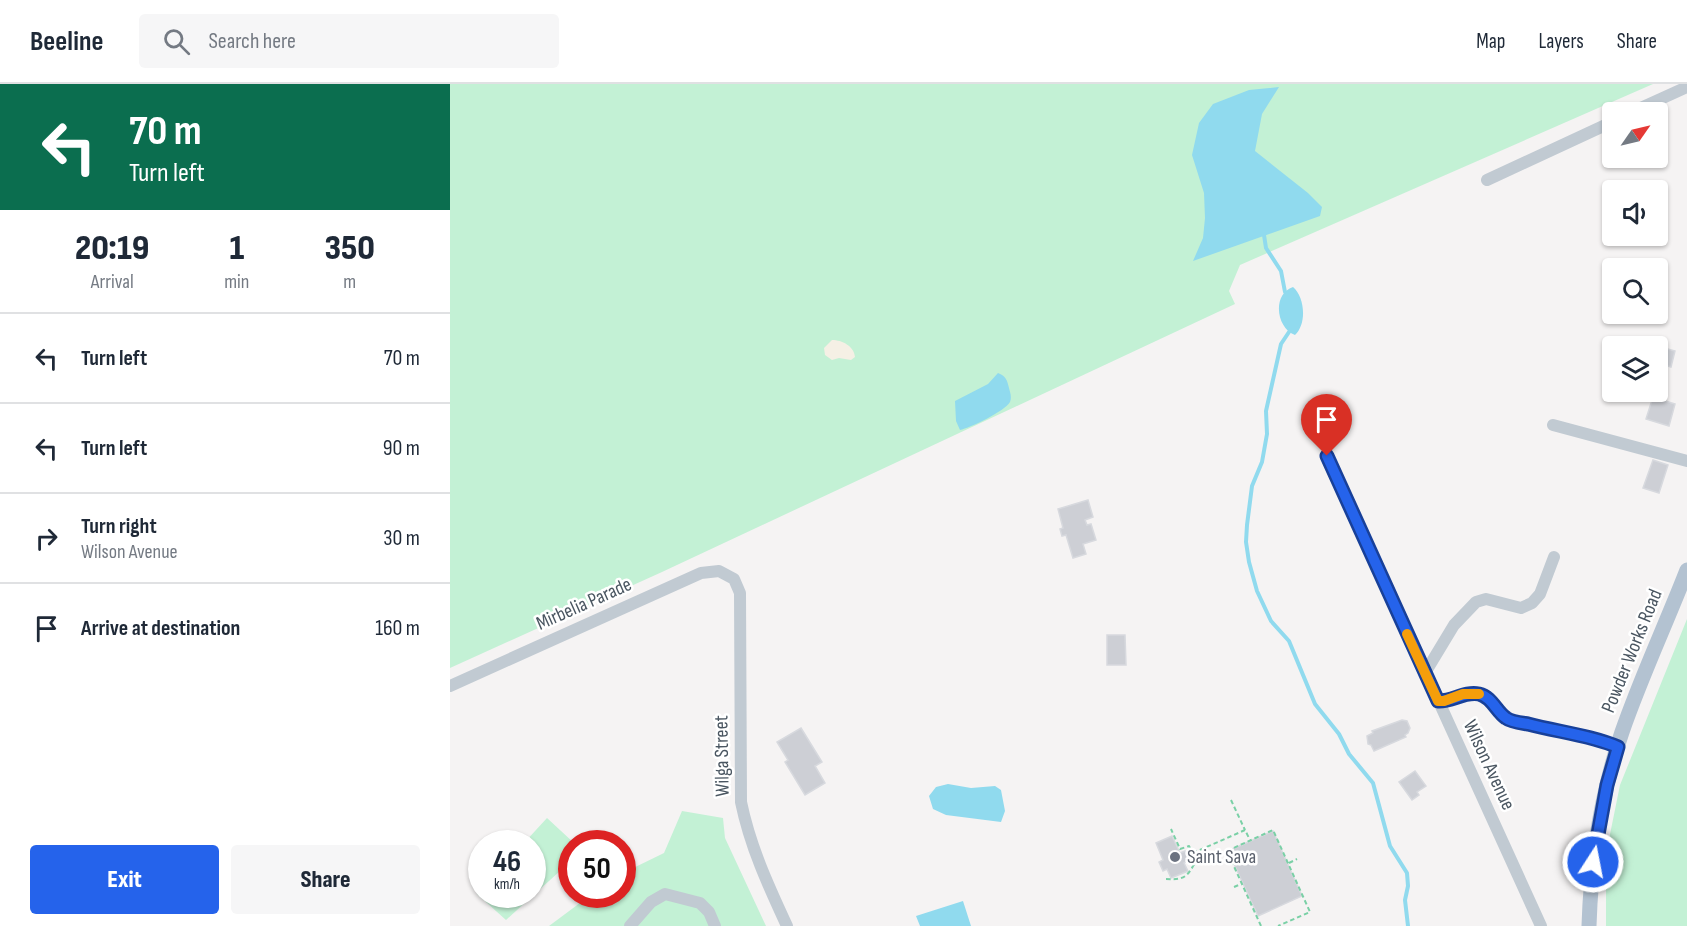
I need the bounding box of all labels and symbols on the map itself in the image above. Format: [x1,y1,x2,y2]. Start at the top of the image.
north arrow [1602,102,1668,168]
pin [1301,394,1352,456]
street label: Mirbelia Parade [533,572,635,636]
street label: Powder Works Road [1596,586,1668,716]
street label: Wilga Street [709,715,735,797]
street label: Wilson Avenue [1458,716,1520,814]
speed limit sign: 50 [558,830,636,908]
position arrow [1561,830,1625,894]
place label: Saint Sava [1187,845,1256,869]
marker: Saint Sava [1168,850,1182,864]

